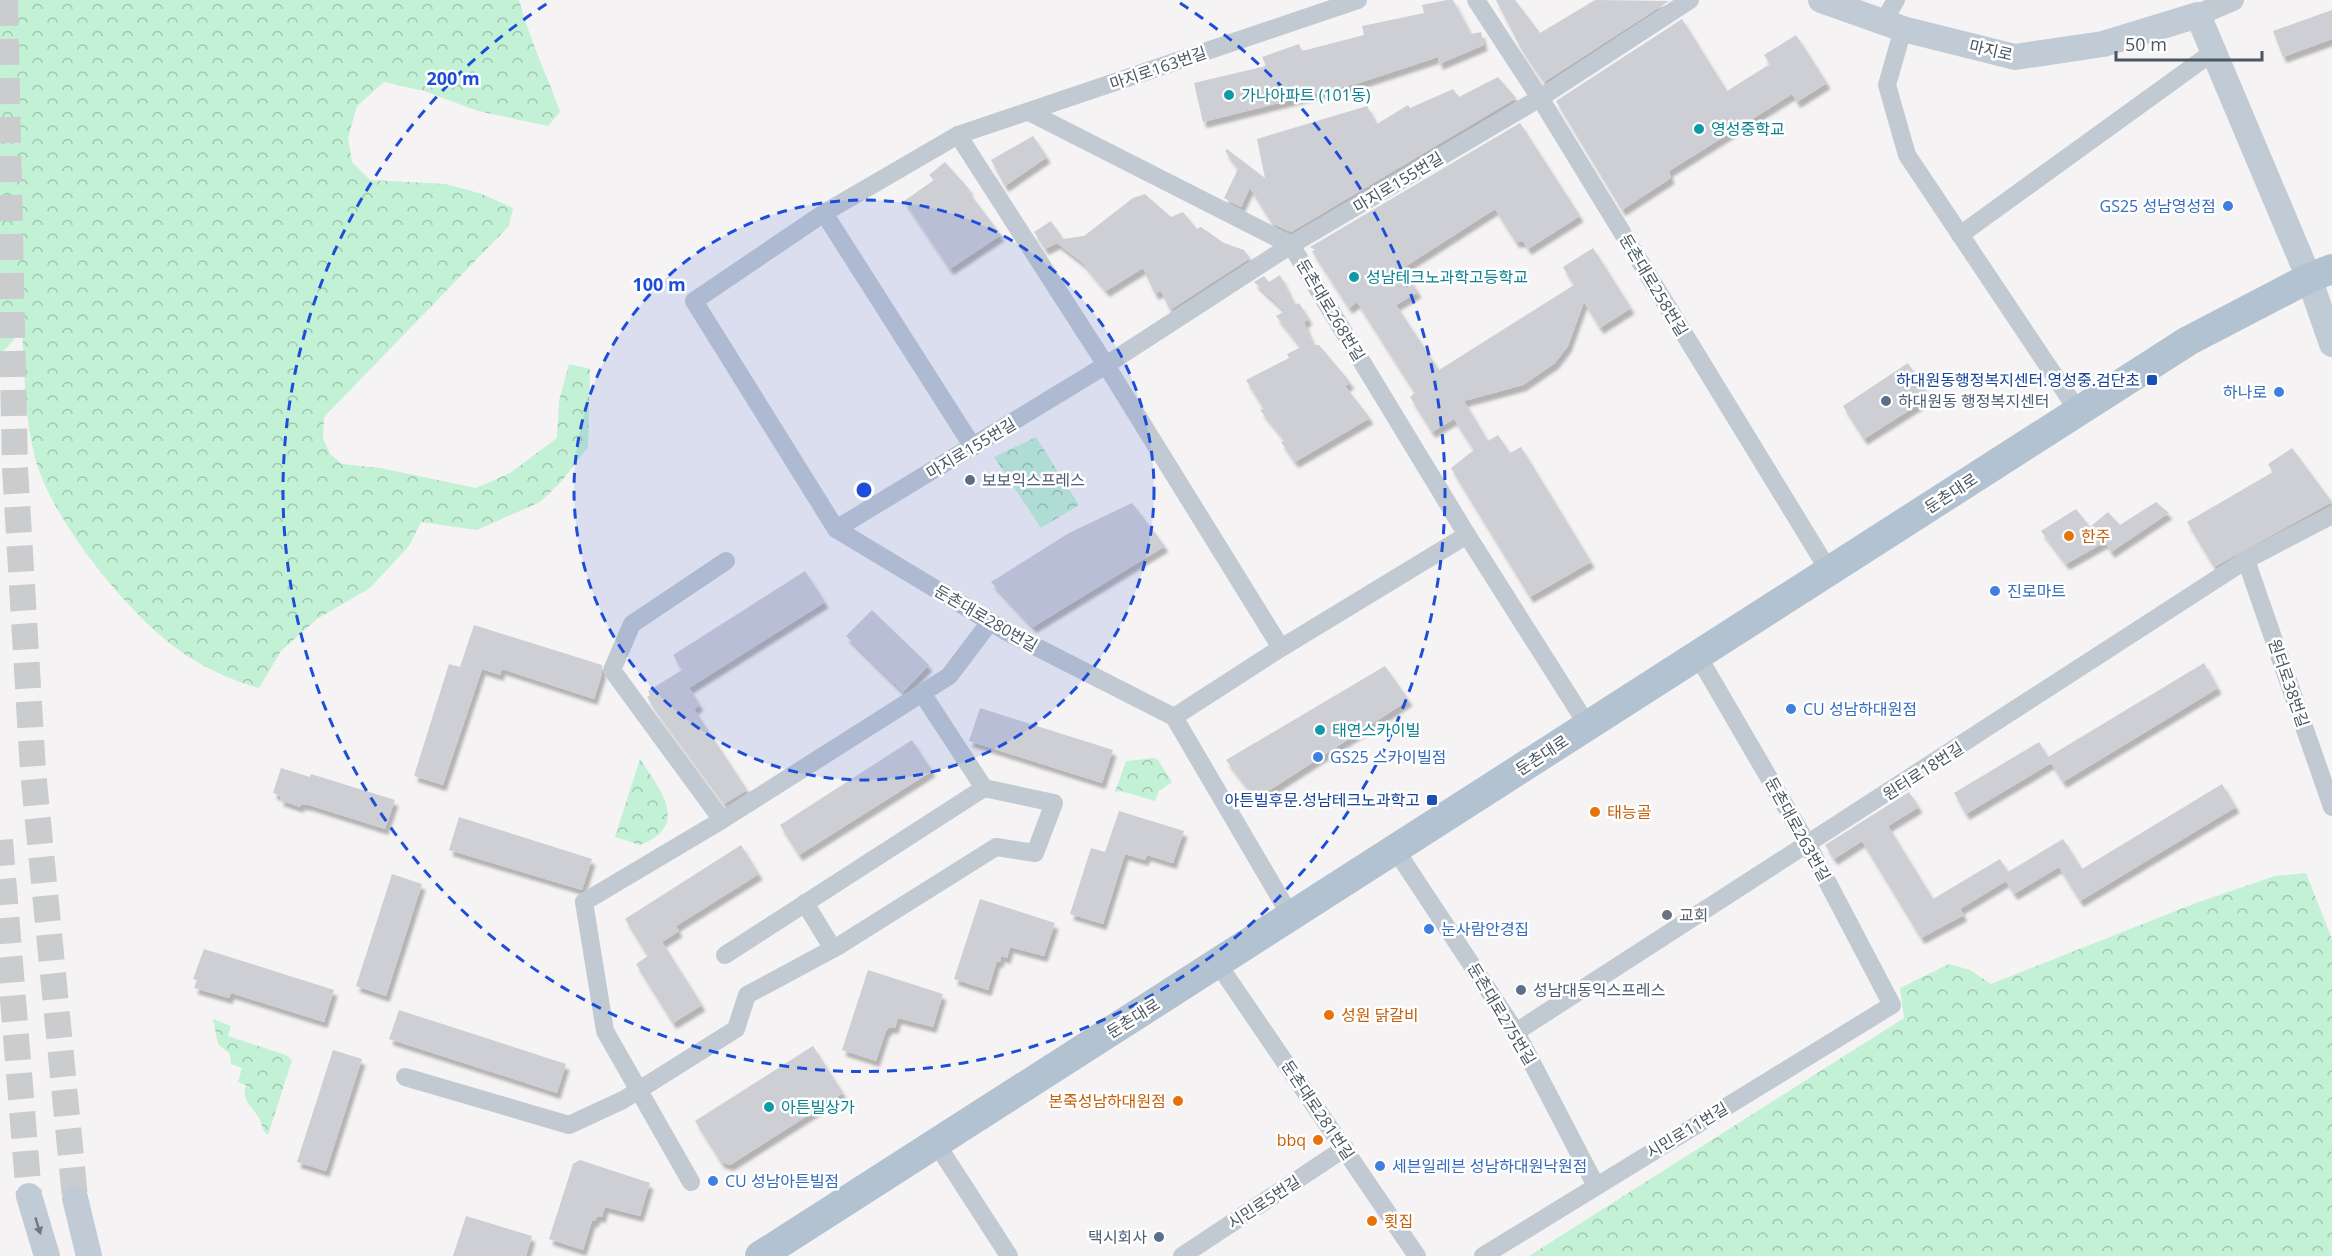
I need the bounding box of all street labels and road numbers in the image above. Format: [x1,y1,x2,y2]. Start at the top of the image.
street label: 마지로 [1967,34,2015,66]
street label: 마지로163번길 [1107,41,1209,95]
street label: 마지로155번길 [1349,147,1447,217]
street label: 둔촌대로258번길 [1615,230,1693,340]
street label: 둔촌대로268번길 [1292,255,1370,365]
street label: 마지로155번길 [922,413,1020,483]
street label: 둔촌대로 [1920,468,1982,518]
street label: 둔촌대로280번길 [930,580,1042,656]
street label: 원터로38번길 [2264,636,2314,730]
street label: 둔촌대로 [1511,730,1573,780]
street label: 원터로18번길 [1878,737,1968,805]
street label: 둔촌대로263번길 [1760,773,1836,885]
street label: 둔촌대로275번길 [1463,959,1541,1069]
street label: 둔촌대로 [1102,993,1164,1043]
street label: 둔촌대로281번길 [1277,1056,1359,1164]
street label: 시민로11번길 [1642,1097,1732,1163]
street label: 시민로5번길 [1223,1170,1305,1234]

